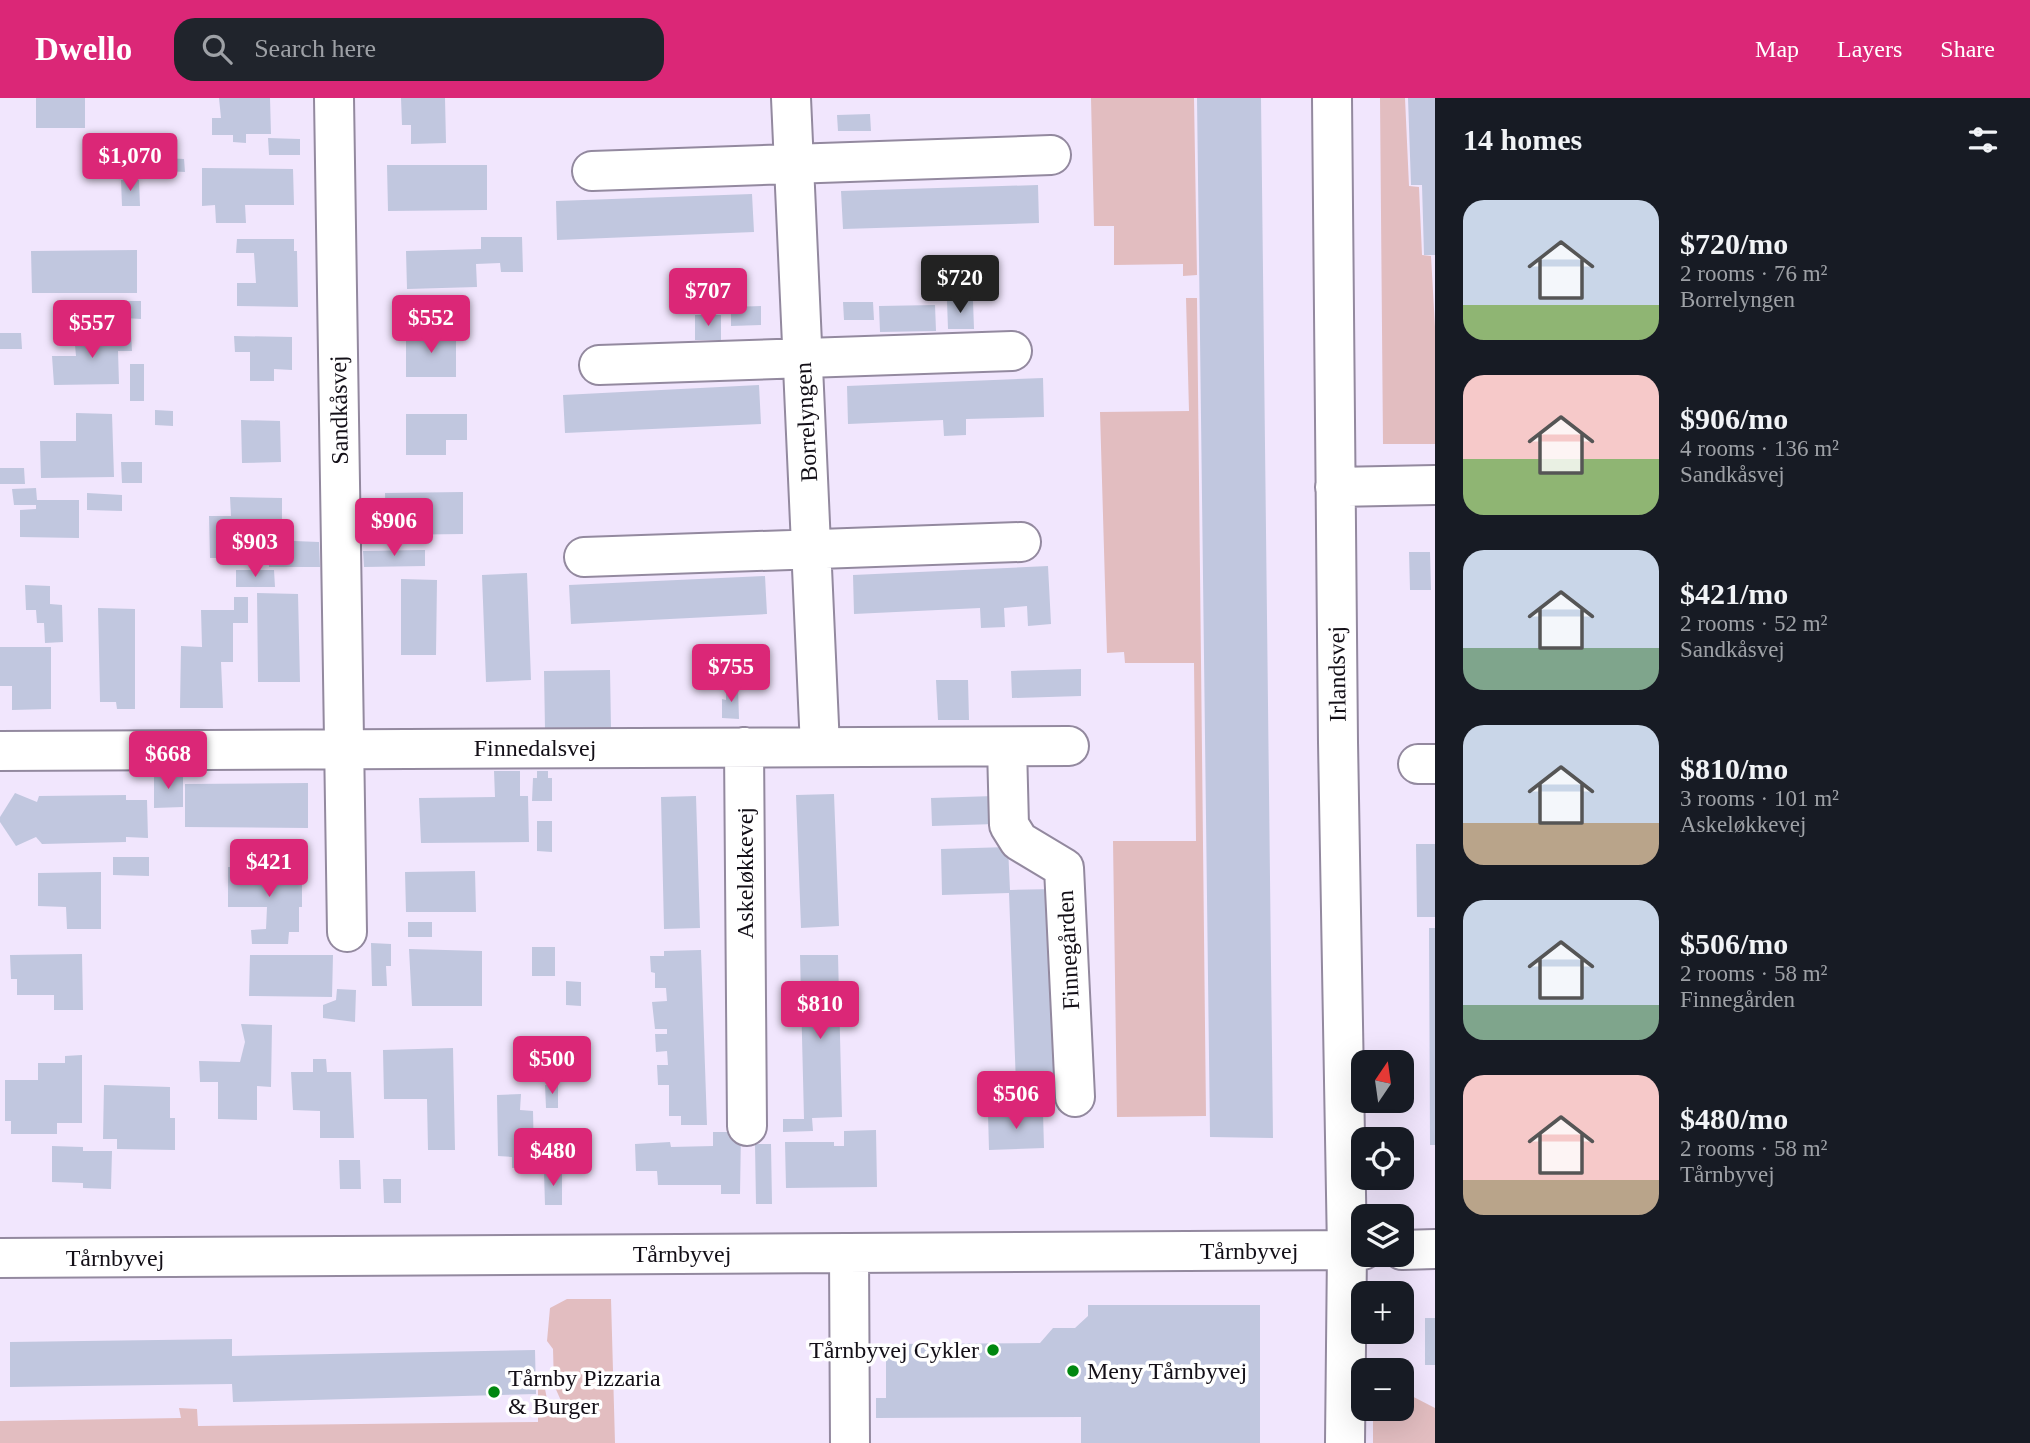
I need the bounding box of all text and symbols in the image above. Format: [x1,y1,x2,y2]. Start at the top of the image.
search box [174,18,664,81]
icon: search [198,30,236,68]
text: Dwello [35,31,132,67]
text: Search here [254,34,376,63]
text: Map [1755,36,1799,62]
text: Layers [1837,36,1902,62]
text: Share [1940,36,1995,62]
icon: filters [1964,121,2002,159]
text: 14 homes [1463,123,1582,156]
pin: $1,070 [73,134,187,193]
text: $1,070 [98,143,162,168]
text: $720/mo [1680,227,1788,260]
icon: home [1519,228,1603,312]
pin: $720 [919,256,1001,315]
text: 2 rooms · 76 m² [1680,261,1827,286]
text: $720 [937,265,983,290]
pin: $707 [667,268,749,328]
text: $707 [685,278,731,303]
text: Borrelyngen [1680,287,1795,312]
pin: $552 [390,296,472,355]
pin: $557 [51,300,133,360]
text: $552 [408,305,454,330]
text: $557 [69,310,115,335]
street label: Sandkåsvej [325,355,353,465]
street label: Borrelyngen [790,361,822,483]
text: $906/mo [1680,402,1788,435]
icon: home [1519,403,1603,487]
text: 4 rooms · 136 m² [1680,436,1839,461]
text: Sandkåsvej [1680,462,1785,487]
pin: $906 [353,498,435,558]
text: $906 [371,508,417,533]
pin: $903 [214,519,296,579]
text: $903 [232,529,278,554]
text: $421/mo [1680,577,1788,610]
icon: home [1519,578,1603,662]
text: 2 rooms · 52 m² [1680,611,1827,636]
street label: Irlandsvej [1323,626,1351,722]
text: Sandkåsvej [1680,637,1785,662]
pin: $755 [690,644,772,704]
text: $755 [708,654,754,679]
pin: $668 [127,732,209,791]
street label: Finnedalsvej [474,735,596,761]
text: $668 [145,741,191,766]
text: $810/mo [1680,752,1788,785]
icon: home [1519,753,1603,837]
text: 3 rooms · 101 m² [1680,786,1839,811]
street label: Askeløkkevej [732,807,758,939]
text: Askeløkkevej [1680,812,1806,837]
pin: $421 [228,840,310,899]
text: $421 [246,849,292,874]
street label: Finnegården [1052,889,1084,1011]
text: $506/mo [1680,927,1788,960]
icon: home [1519,928,1603,1012]
text: 2 rooms · 58 m² [1680,961,1827,986]
pin: $810 [779,982,861,1041]
text: Finnegården [1680,987,1795,1012]
text: $810 [797,991,843,1016]
pin: $500 [511,1037,593,1096]
text: $500 [529,1046,575,1071]
north arrow [1351,1050,1414,1113]
map controls [1351,1050,1414,1421]
pin: $506 [975,1072,1057,1131]
text: $506 [993,1081,1039,1106]
text: $480/mo [1680,1102,1788,1135]
icon: home [1519,1103,1603,1187]
button: locate [1351,1127,1414,1190]
pin: $480 [512,1128,594,1188]
text: 2 rooms · 58 m² [1680,1136,1827,1161]
text: $480 [530,1138,576,1163]
text: Tårnbyvej [1680,1162,1775,1187]
button: layers [1351,1204,1414,1267]
street label: Tårnbyvej [1200,1238,1298,1264]
street label: Tårnbyvej [633,1241,731,1267]
street label: Tårnbyvej [66,1245,164,1271]
button: + [1351,1281,1414,1344]
place label: Tårnbyvej Cykler [809,1337,979,1363]
marker: Tårnbyvej Cykler [985,1342,1001,1358]
place label: Meny Tårnbyvej [1087,1358,1247,1384]
button: − [1351,1358,1414,1421]
marker: Meny Tårnbyvej [1065,1363,1081,1379]
place label: Tårnby Pizzaria & Burger [508,1365,661,1419]
marker: Tårnby Pizzaria & Burger [486,1384,502,1400]

